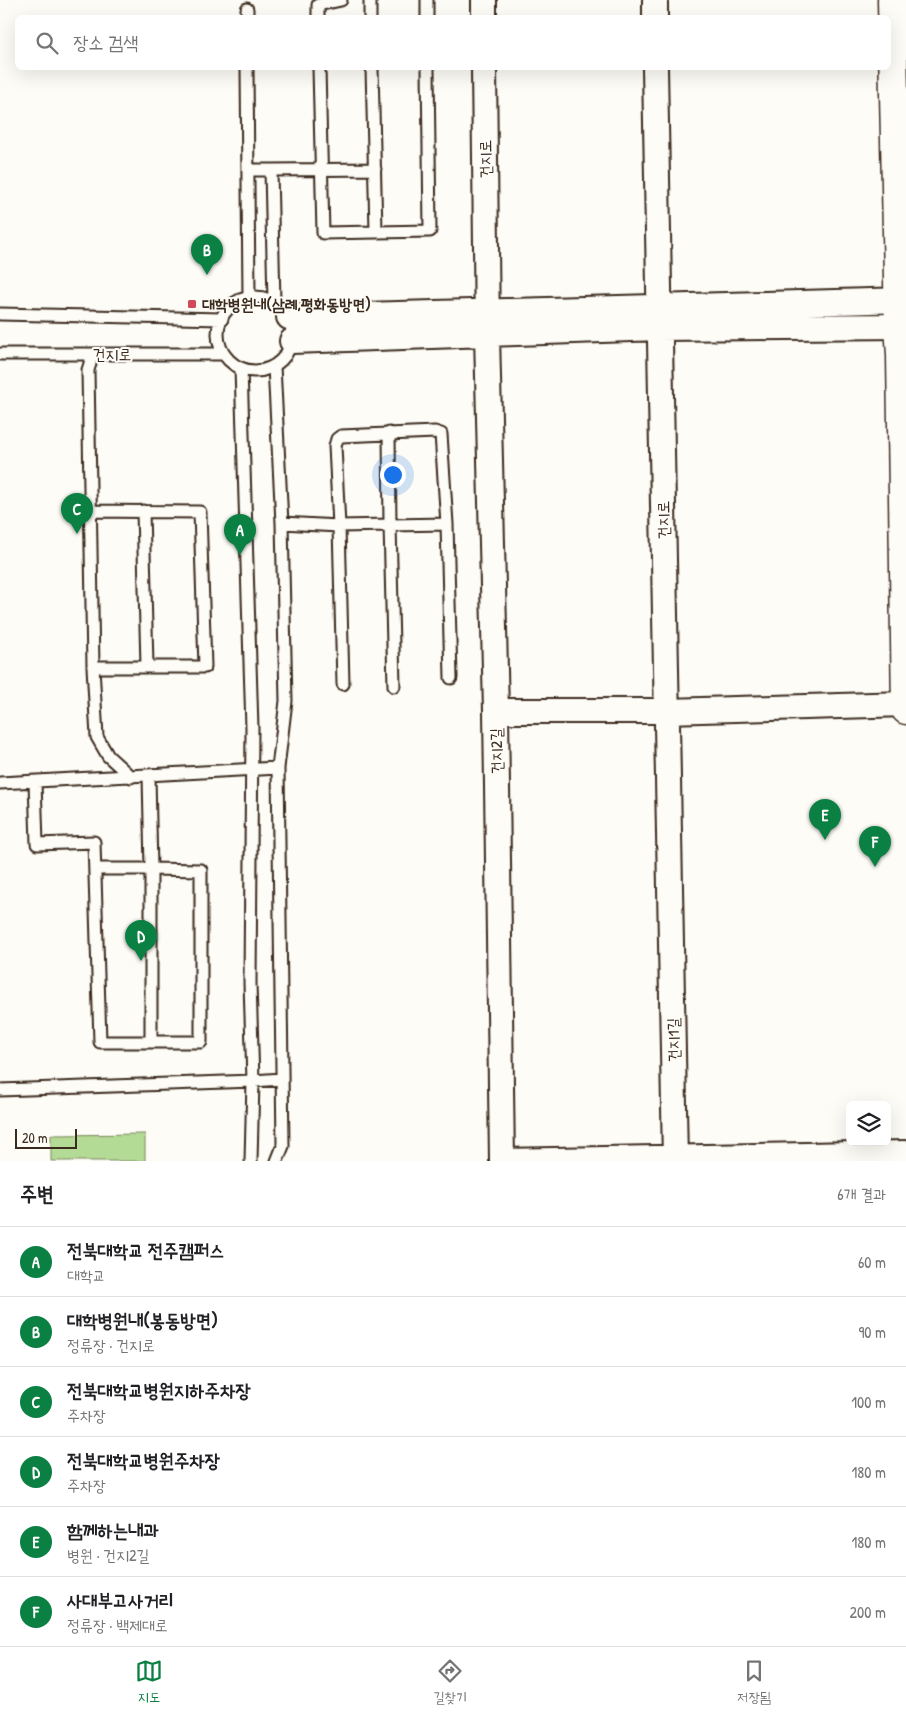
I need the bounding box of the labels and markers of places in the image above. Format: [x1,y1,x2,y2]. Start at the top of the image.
pin: B [191,234,223,275]
place label: 대학병원내(삼례,평화동방면) [202,293,371,315]
marker: 대학병원내(삼례,평화동방면) [186,298,198,310]
pin: C [61,493,93,534]
pin: A [224,514,256,555]
pin: E [809,799,841,840]
pin: F [859,826,891,867]
pin: D [125,920,157,961]

